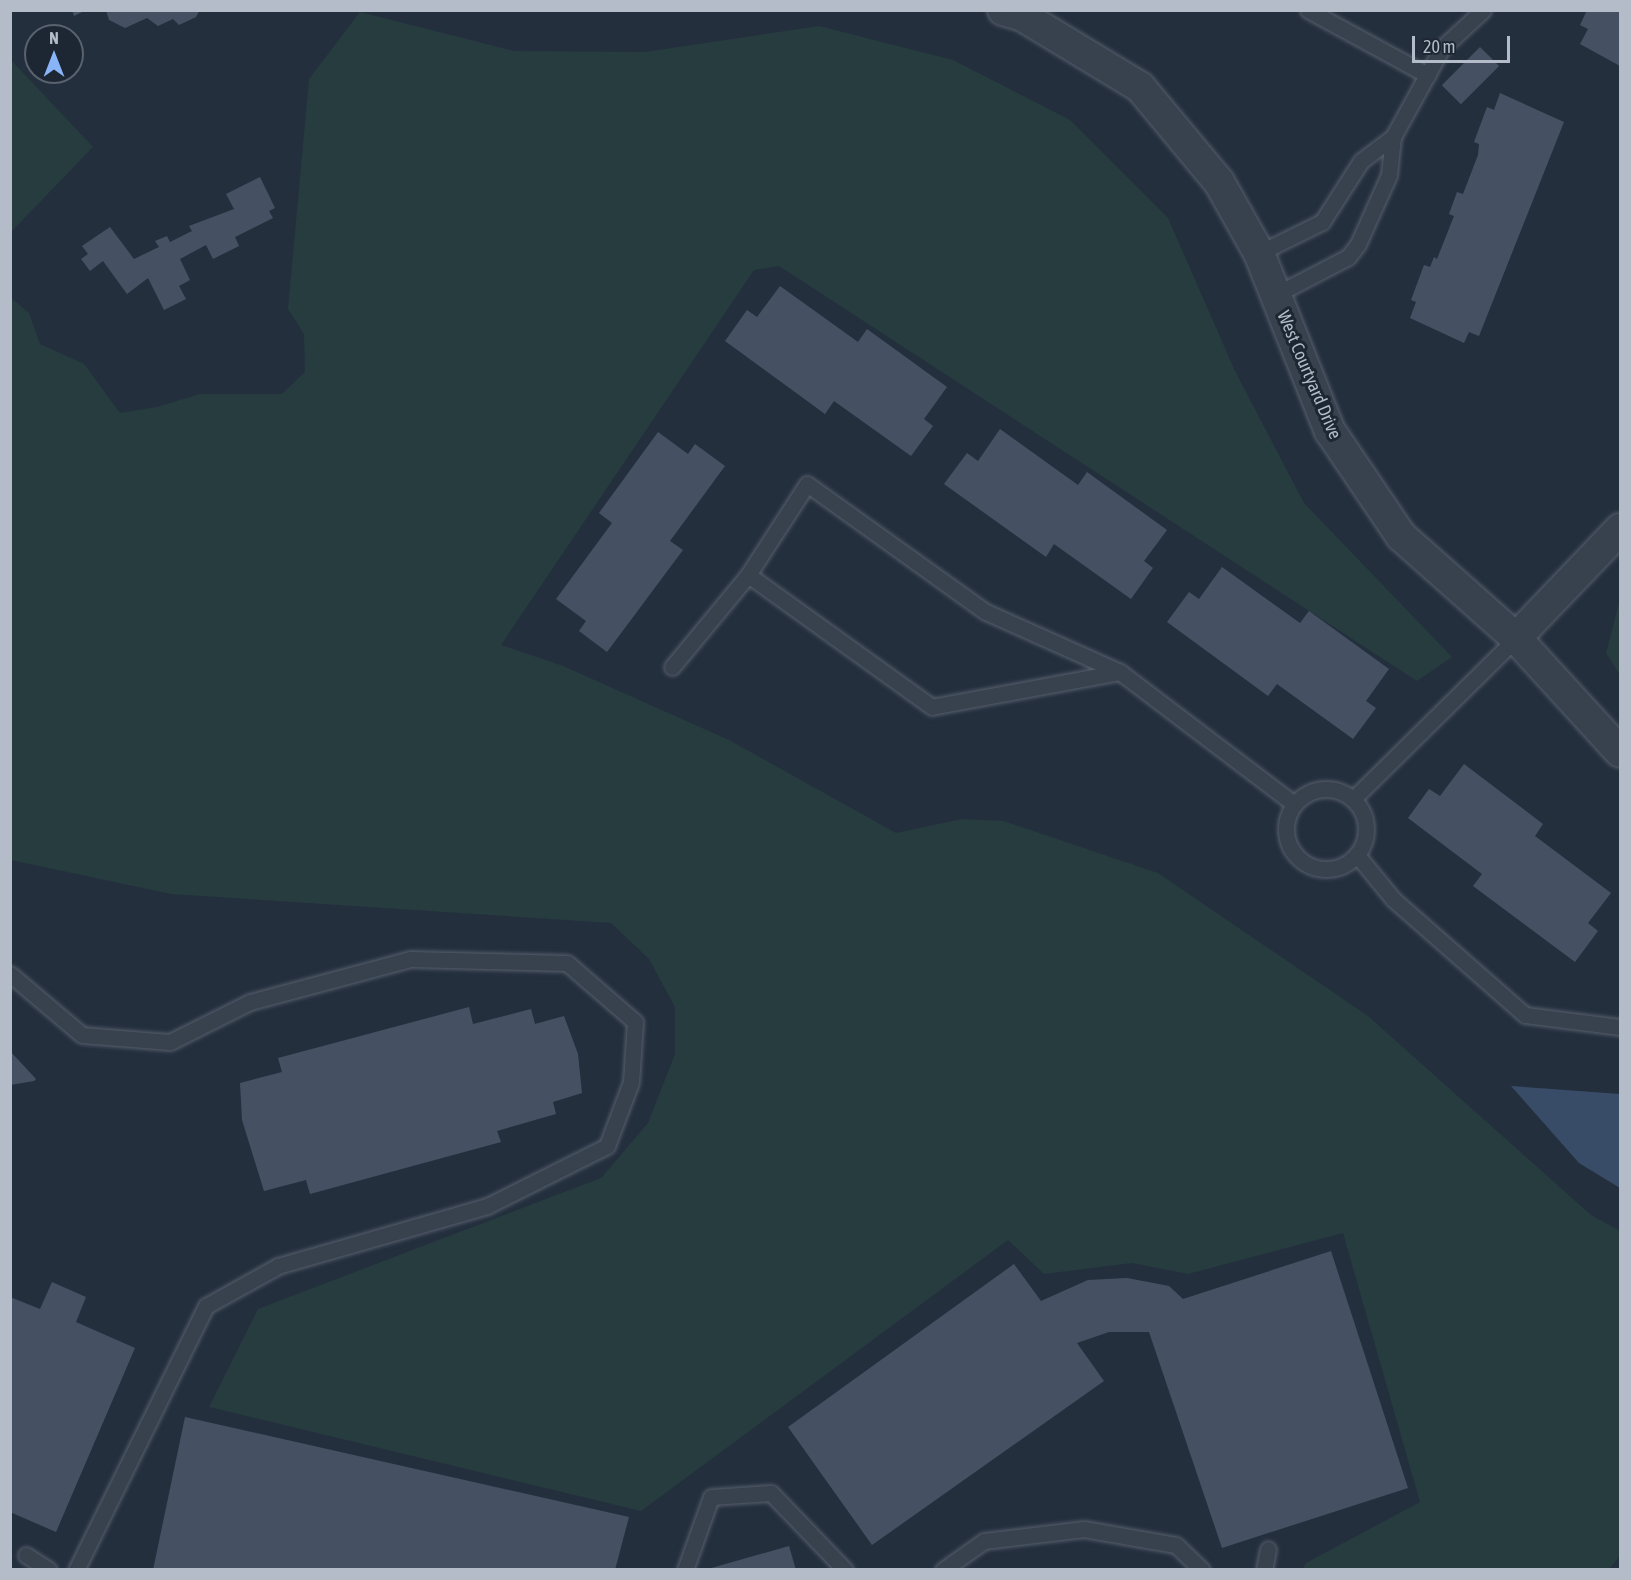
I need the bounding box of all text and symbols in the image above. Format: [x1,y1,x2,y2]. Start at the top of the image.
north arrow [24,24,84,84]
scale bar [1415,24,1512,62]
text: N [49,29,59,47]
text: 20 m [1423,36,1455,57]
street label: West Courtyard Drive [1272,308,1346,442]

